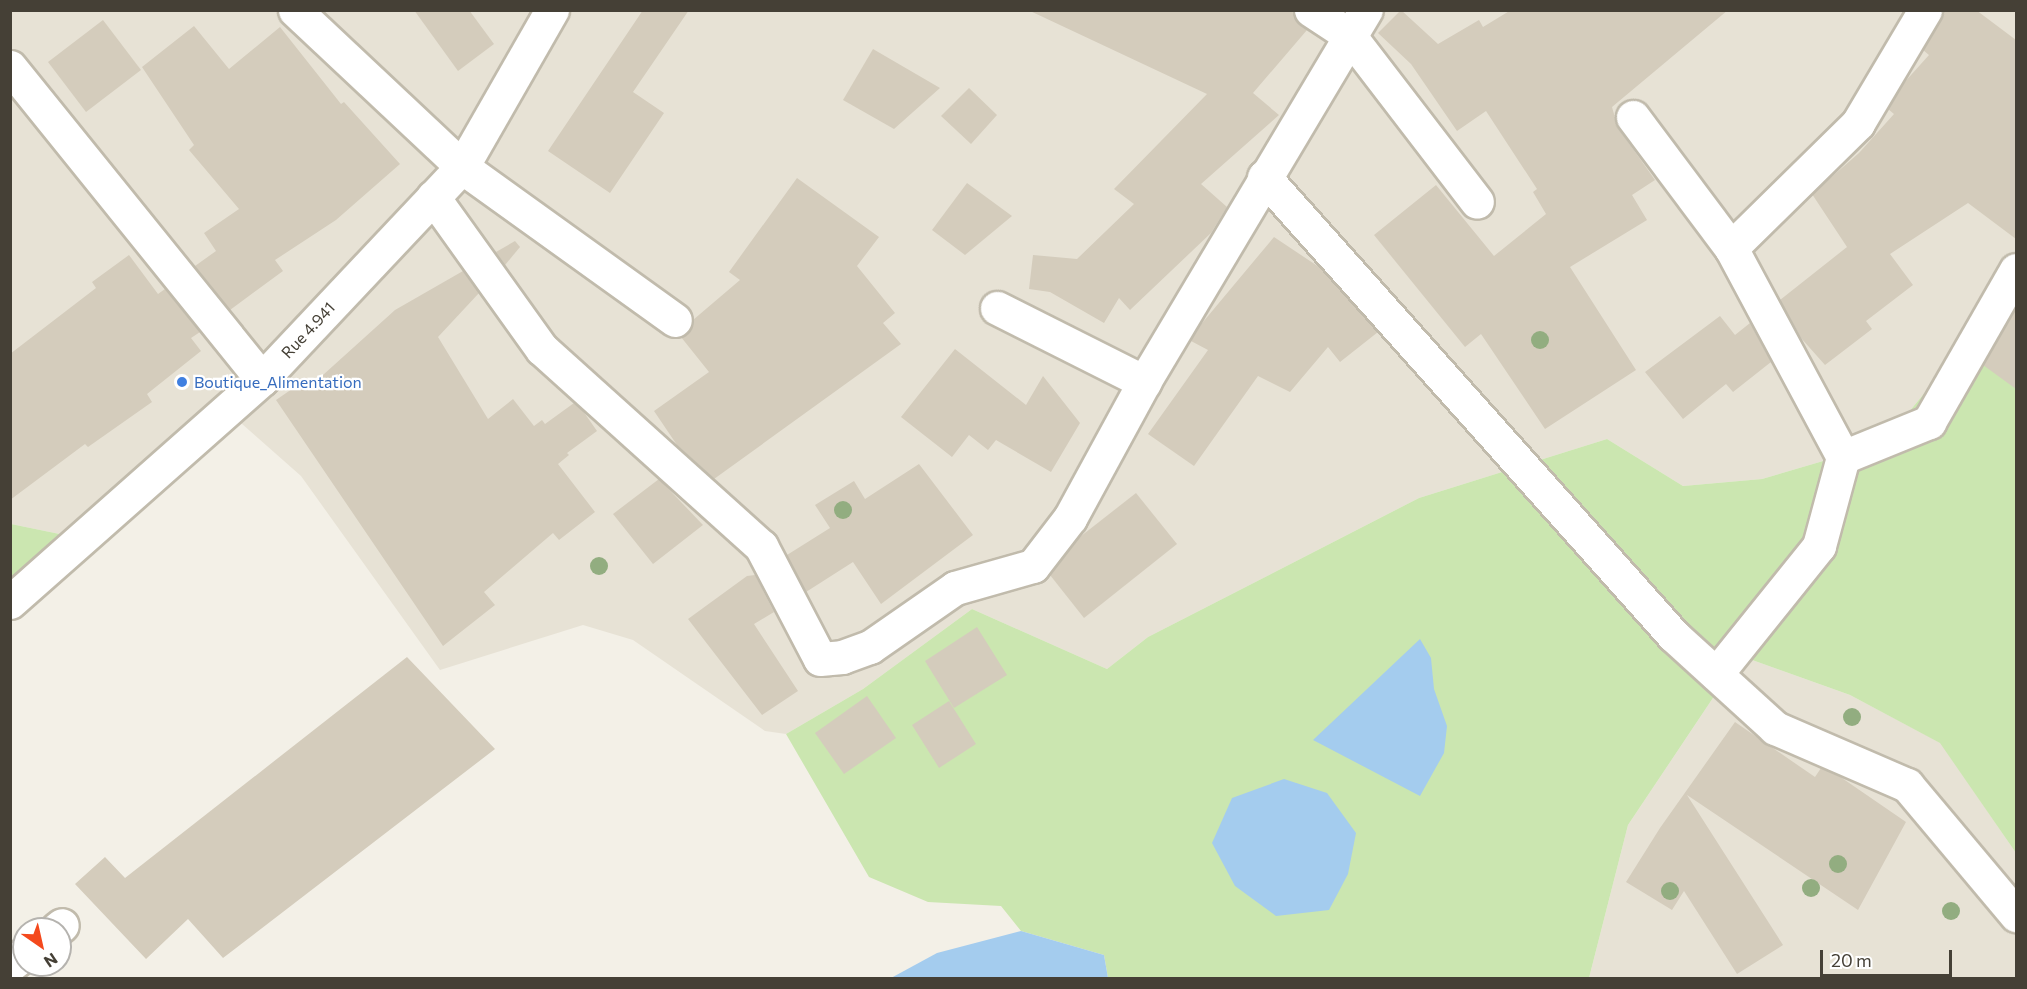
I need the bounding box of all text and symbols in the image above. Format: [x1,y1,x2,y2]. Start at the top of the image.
street label: Rue 4.941 [277,298,339,362]
place label: Boutique_Alimentation [194,372,362,392]
marker: Boutique_Alimentation [175,375,189,389]
north arrow [12,917,72,977]
scale bar [1823,938,1955,976]
text: N [41,949,62,972]
text: 20 m [1831,949,1872,971]

